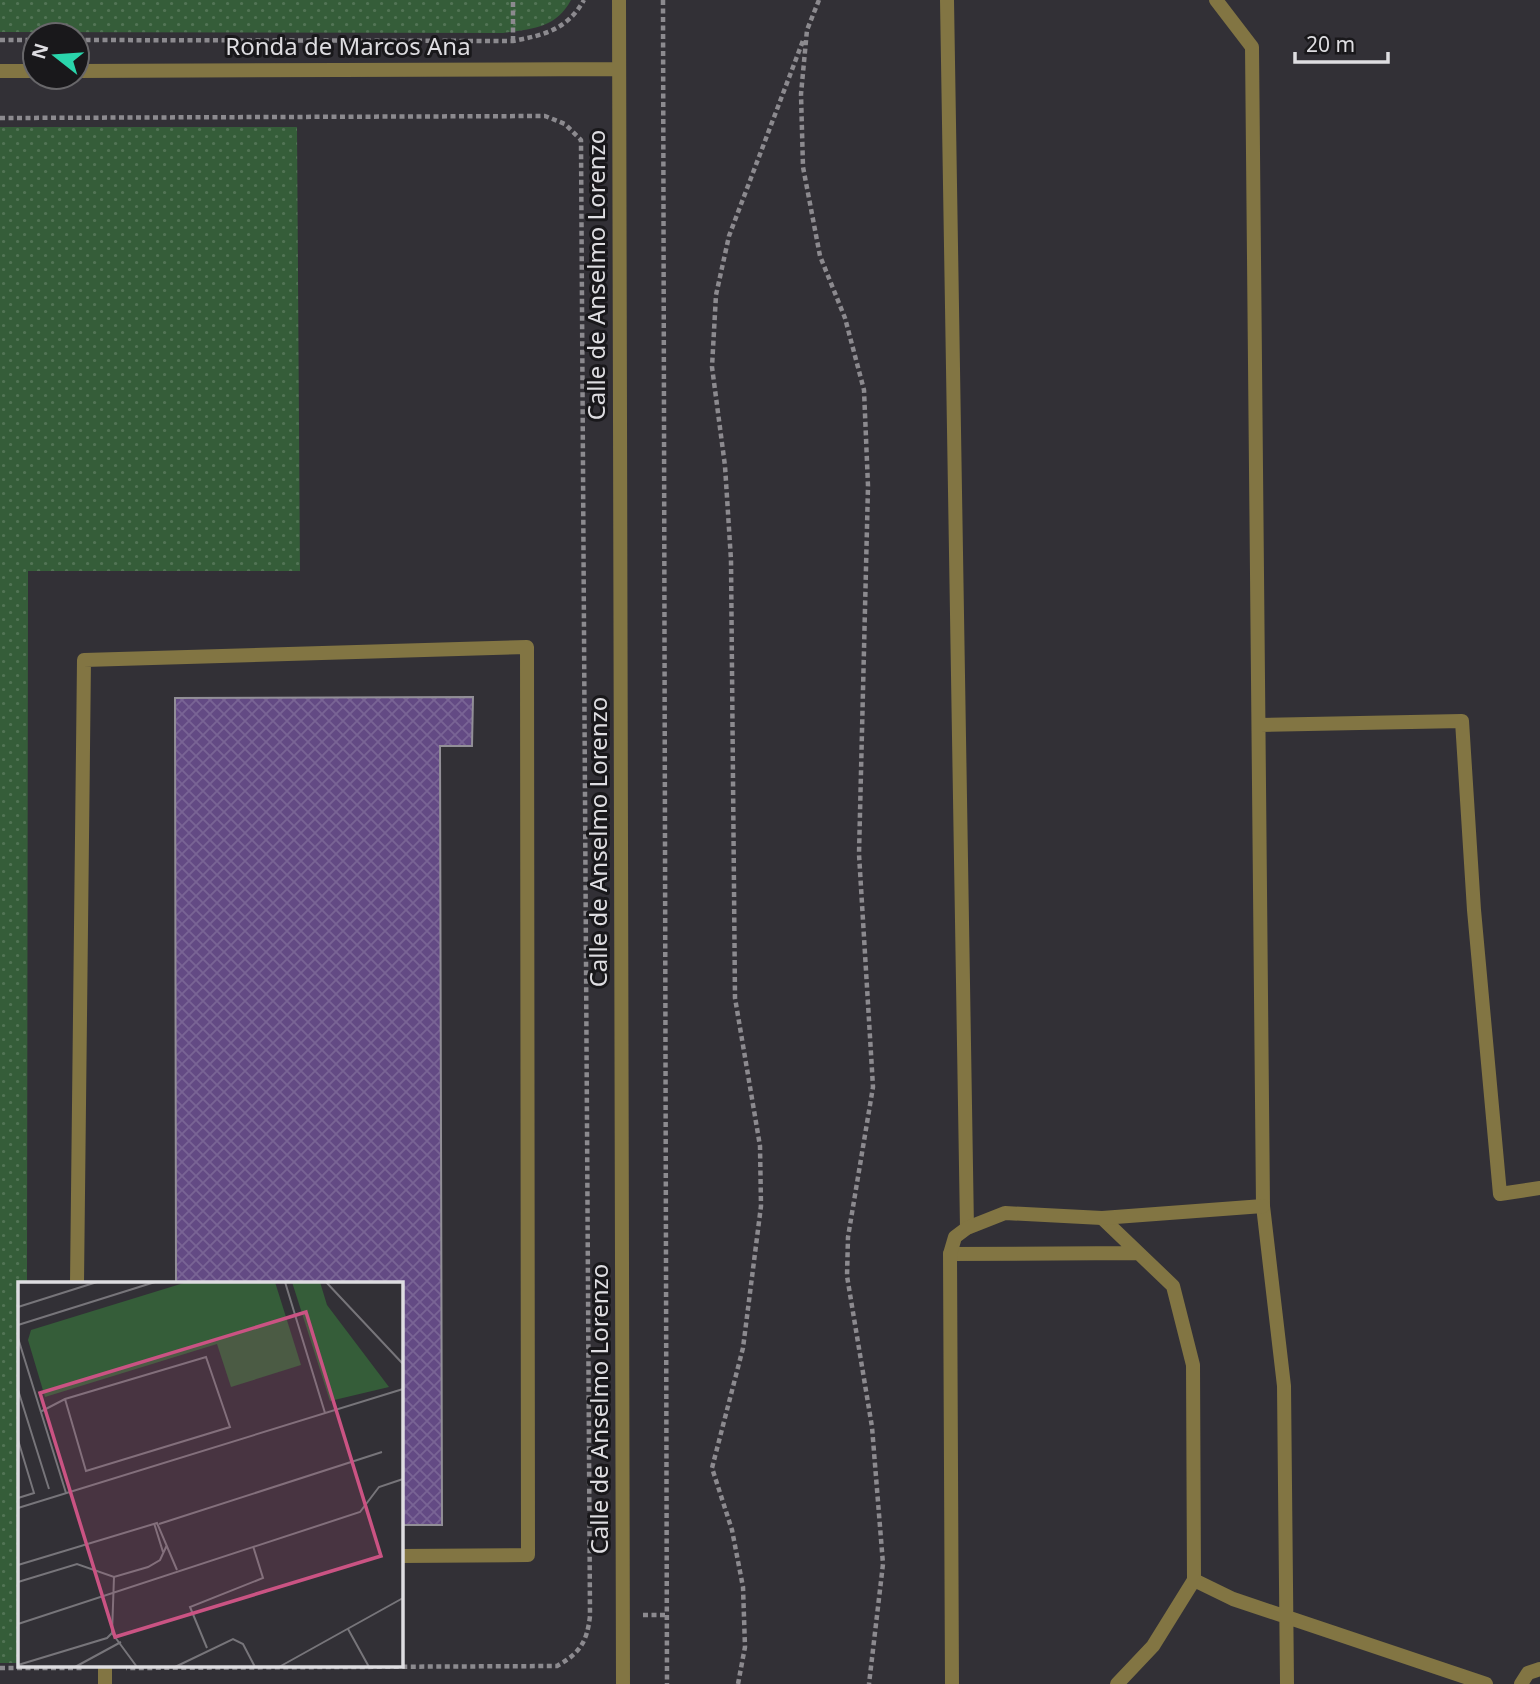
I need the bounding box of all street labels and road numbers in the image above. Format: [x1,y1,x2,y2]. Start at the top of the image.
street label: Ronda de Marcos Ana [225,29,471,62]
street label: Calle de Anselmo Lorenzo [579,130,612,420]
street label: Calle de Anselmo Lorenzo [581,697,614,987]
street label: Calle de Anselmo Lorenzo [582,1264,615,1554]

